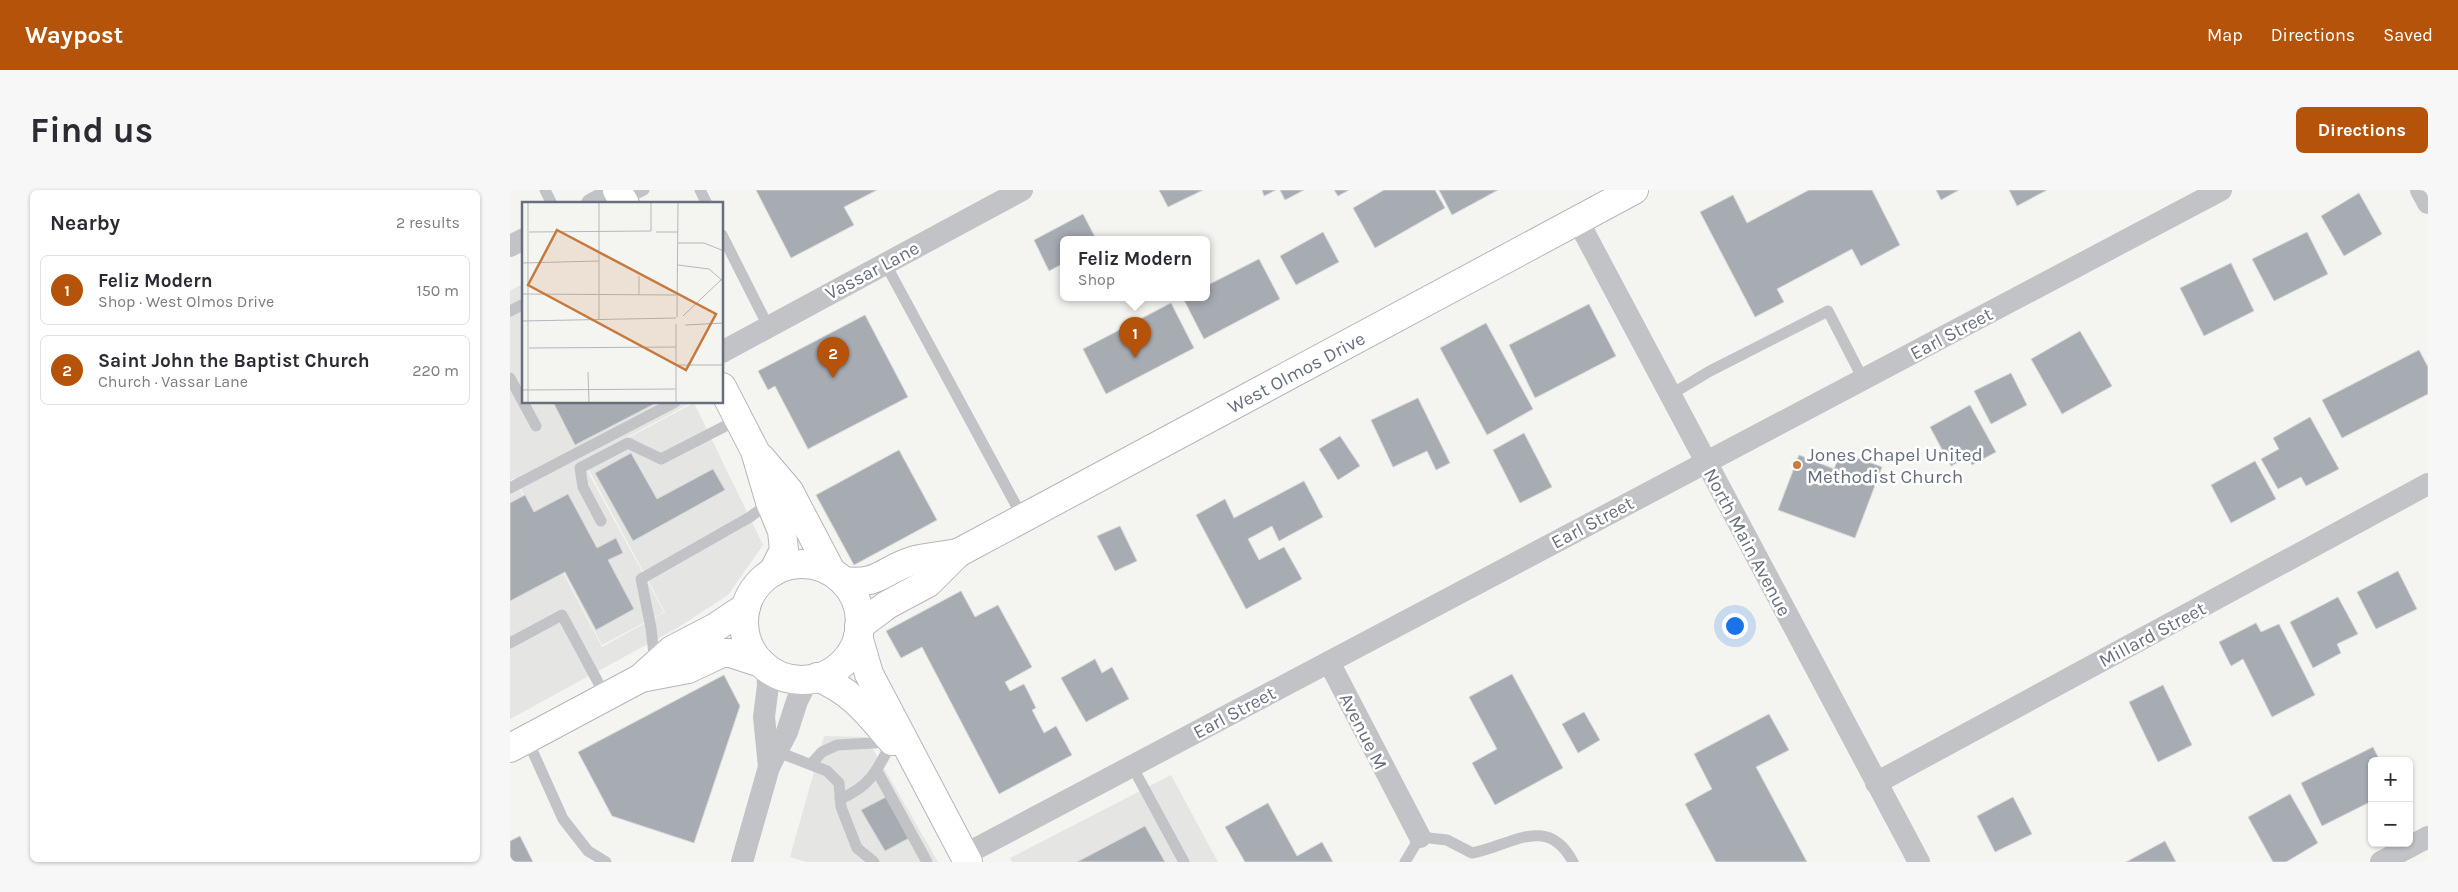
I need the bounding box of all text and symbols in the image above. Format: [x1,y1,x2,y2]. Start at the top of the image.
text: Waypost [25,21,123,49]
text: Map [2207,24,2243,46]
text: Directions [2271,24,2355,46]
text: Saved [2383,24,2433,46]
button: Directions [2296,107,2428,153]
text: Find us [30,110,153,151]
inset map [522,202,724,404]
text: Nearby [50,211,120,235]
text: 2 results [396,213,460,232]
popup [1060,236,1210,301]
street label: Vassar Lane [822,237,923,305]
text: Feliz Modern [1078,248,1192,270]
text: Feliz Modern [98,270,212,292]
text: Shop [1078,270,1115,289]
text: 1 [64,281,70,300]
text: 150 m [416,281,459,300]
text: Shop · West Olmos Drive [98,292,274,311]
street label: Earl Street [1907,303,1996,365]
pin: 1 [1119,317,1151,358]
street label: West Olmos Drive [1224,327,1369,418]
pin: 2 [817,337,849,378]
text: Saint John the Baptist Church [98,350,370,372]
text: 2 [62,361,72,380]
text: 220 m [412,361,459,380]
text: Church · Vassar Lane [98,372,248,391]
place label: Jones Chapel United Methodist Church [1807,444,1983,488]
marker: Jones Chapel United Methodist Church [1791,459,1803,471]
street label: North Main Avenue [1699,465,1795,620]
street label: Earl Street [1548,492,1637,554]
street label: Millard Street [2095,598,2210,672]
your location [1722,613,1748,639]
street label: Earl Street [1190,682,1279,744]
street label: Avenue M [1334,689,1392,773]
map controls [2368,757,2413,847]
button: + [2368,757,2413,802]
button: − [2368,802,2413,847]

